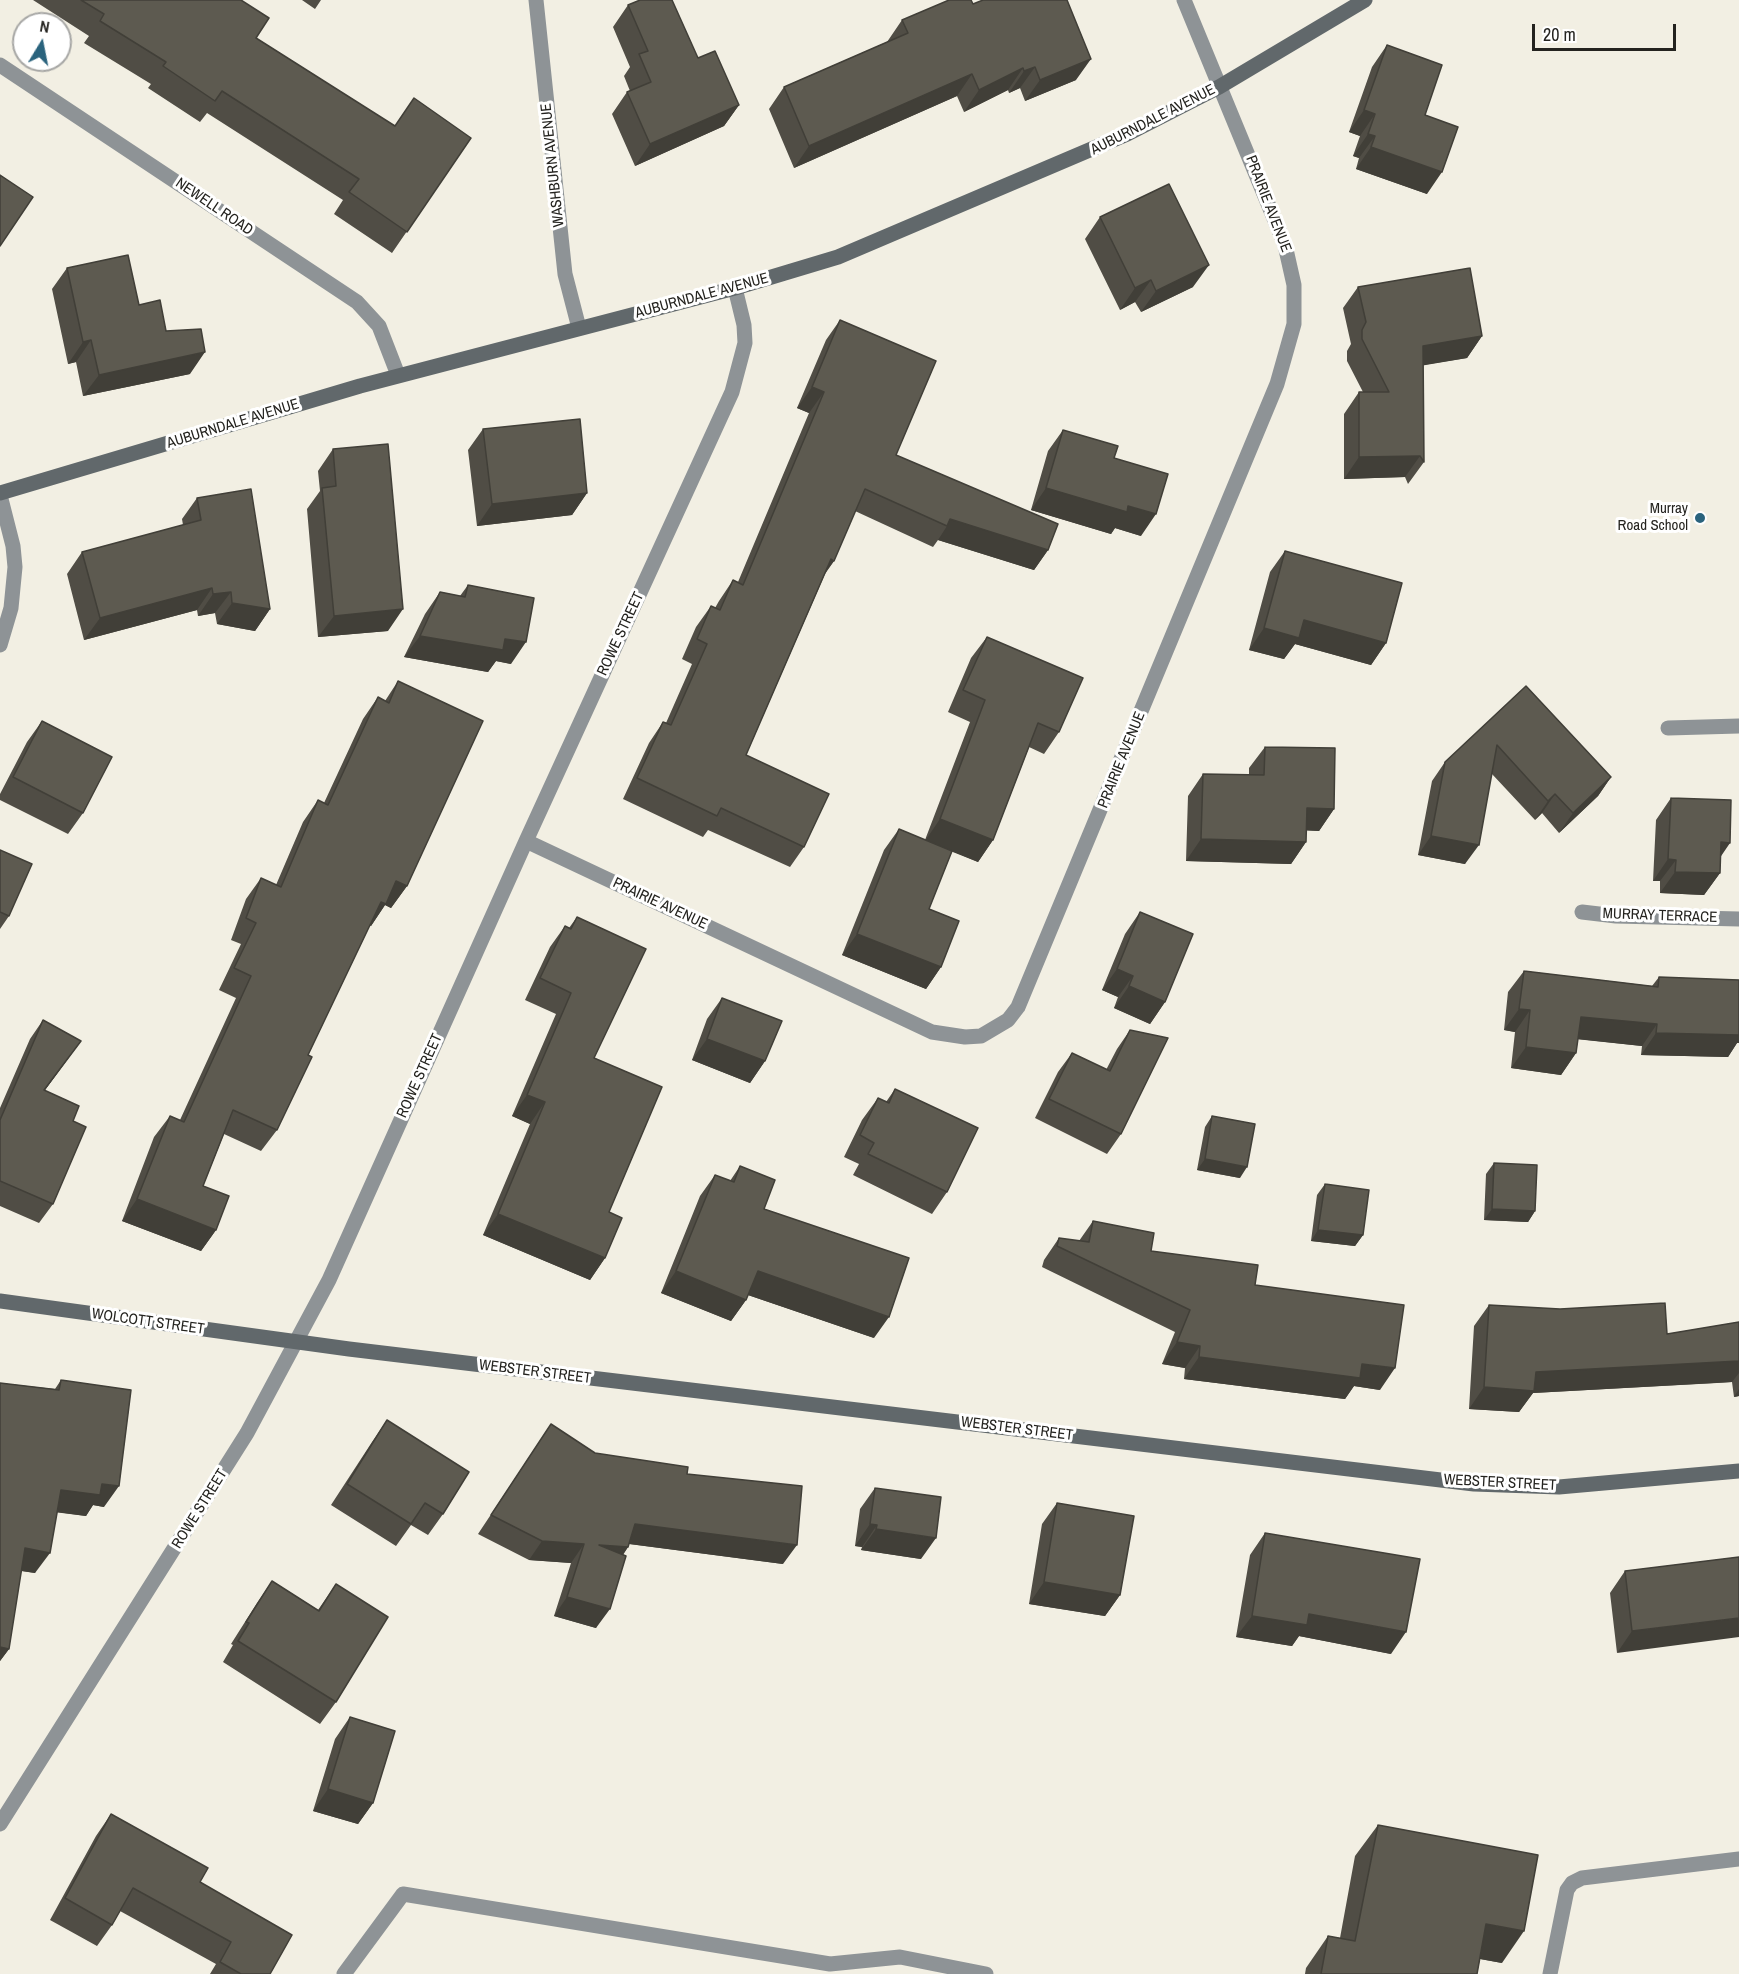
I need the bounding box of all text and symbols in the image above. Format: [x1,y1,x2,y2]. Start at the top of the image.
north arrow [12,12,72,72]
scale bar [1535,12,1679,50]
text: N [38,15,51,38]
text: 20 m [1543,22,1576,47]
street label: AUBURNDALE AVENUE [1088,81,1218,159]
street label: WASHBURN AVENUE [538,102,568,228]
street label: PRAIRIE AVENUE [1241,153,1295,255]
street label: NEWELL ROAD [172,175,256,239]
street label: AUBURNDALE AVENUE [633,270,771,322]
street label: AUBURNDALE AVENUE [165,395,301,453]
place label: Murray Road School [1618,500,1688,535]
marker: Murray Road School [1693,511,1707,525]
street label: ROWE STREET [594,589,648,679]
street label: PRAIRIE AVENUE [1094,709,1150,811]
street label: PRAIRIE AVENUE [610,874,710,934]
street label: MURRAY TERRACE [1602,905,1718,927]
street label: ROWE STREET [393,1031,447,1121]
street label: WOLCOTT STREET [91,1305,205,1339]
street label: WEBSTER STREET [478,1356,592,1388]
street label: WEBSTER STREET [960,1413,1074,1445]
street label: ROWE STREET [168,1466,232,1552]
street label: WEBSTER STREET [1443,1471,1557,1495]

